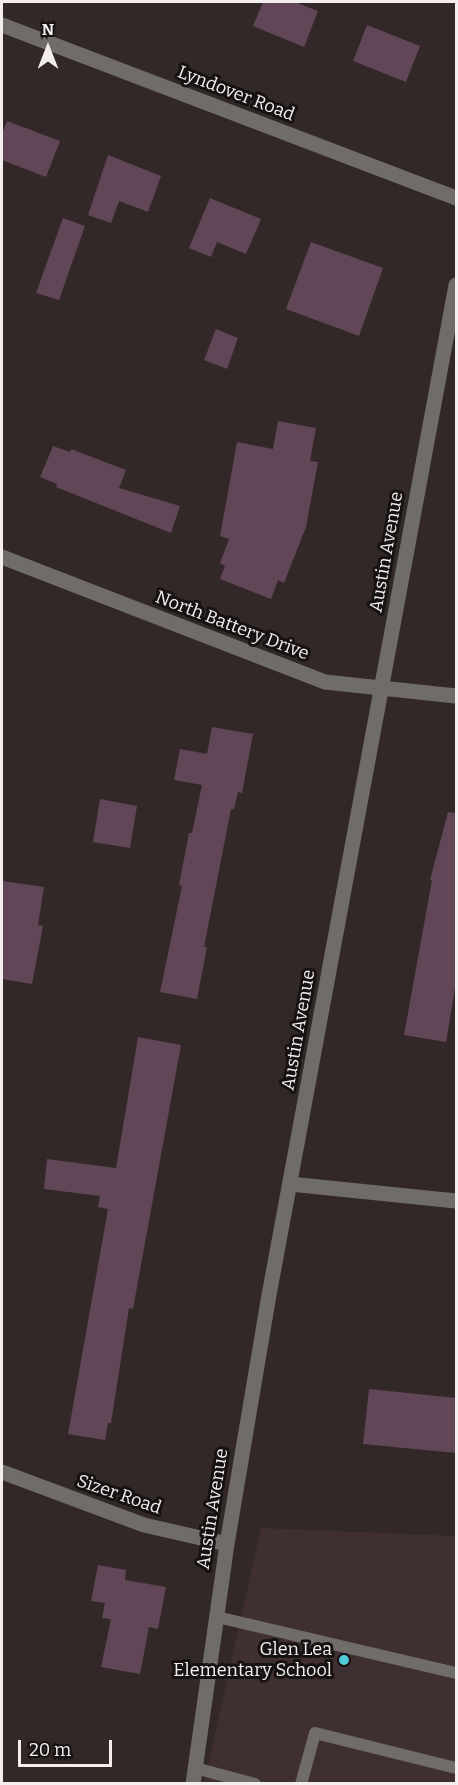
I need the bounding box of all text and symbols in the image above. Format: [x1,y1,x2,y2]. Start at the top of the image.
north arrow [18,18,78,78]
text: N [42,20,54,39]
street label: Lyndover Road [175,62,297,126]
street label: Austin Avenue [366,490,408,614]
street label: North Battery Drive [152,587,312,665]
street label: Austin Avenue [278,968,320,1092]
street label: Austin Avenue [193,1447,233,1571]
street label: Sizer Road [74,1470,164,1520]
place label: Glen Lea Elementary School [173,1639,332,1682]
marker: Glen Lea Elementary School [337,1653,351,1667]
scale bar [21,1728,116,1766]
text: 20 m [29,1739,71,1761]

